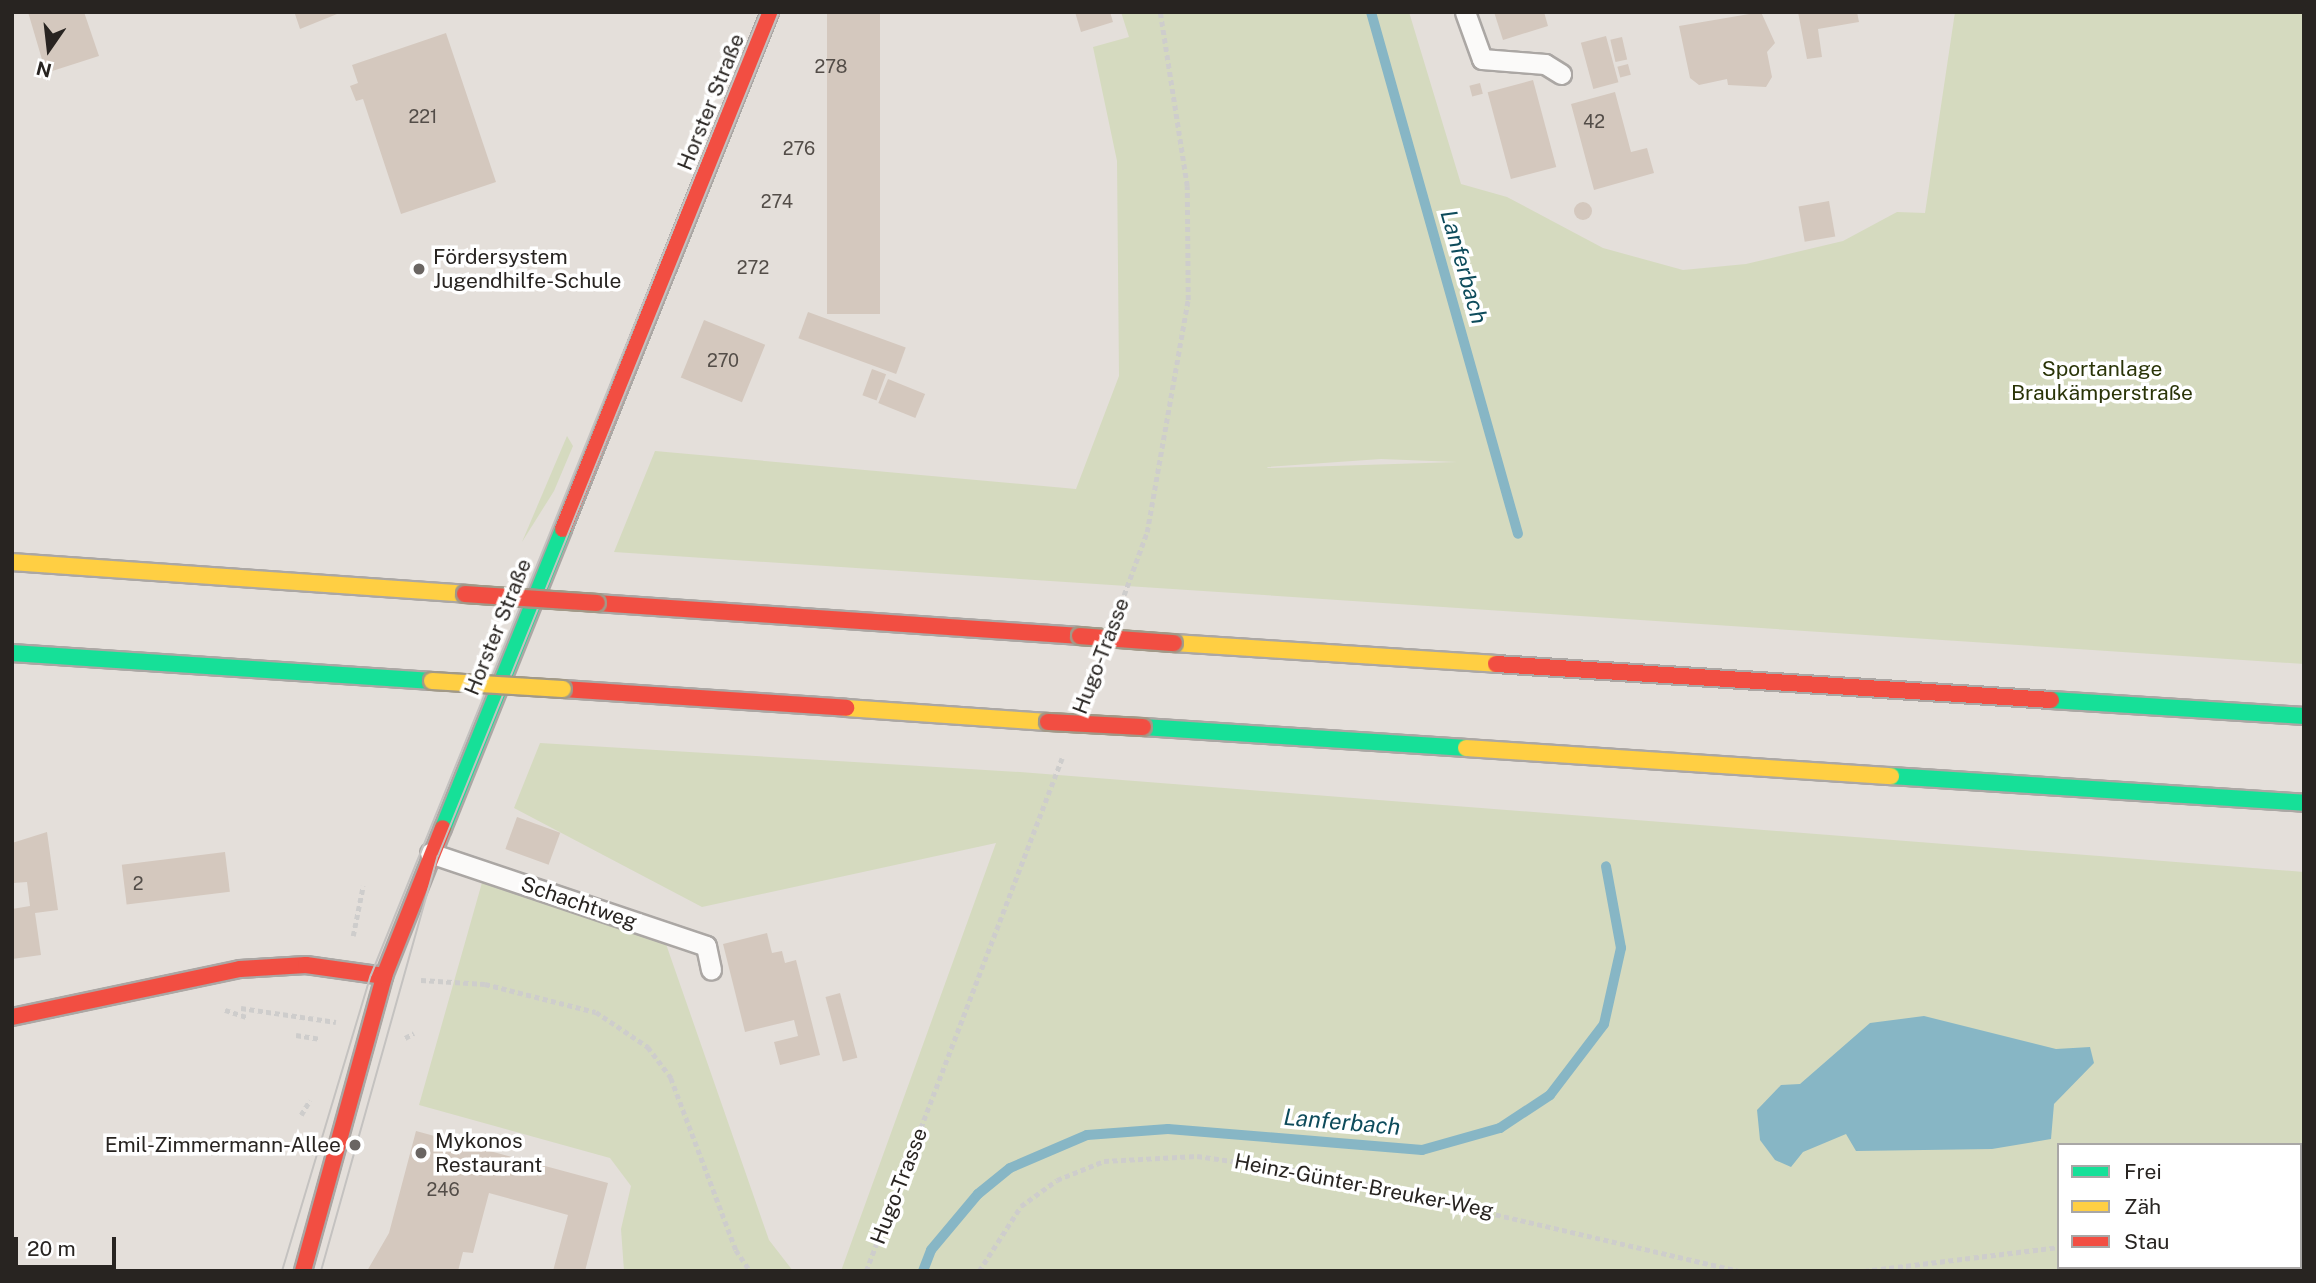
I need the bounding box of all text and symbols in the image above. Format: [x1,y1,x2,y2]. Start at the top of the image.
north arrow [14,14,84,84]
street label: Horster Straße [672,30,750,174]
house number: 278 [815,56,847,78]
text: N [34,57,54,82]
house number: 221 [409,106,437,128]
house number: 42 [1583,111,1605,133]
house number: 276 [783,138,815,160]
house number: 274 [761,191,793,213]
water label: Lanferbach [1435,207,1493,327]
place label: Fördersystem Jugendhilfe-Schule [433,244,621,294]
house number: 272 [737,257,769,279]
marker: Fördersystem Jugendhilfe-Schule [411,261,427,277]
house number: 270 [707,350,739,372]
park label: Sportanlage Braukämperstraße [2011,356,2193,406]
street label: Horster Straße [459,555,537,699]
street label: Hugo-Trasse [1067,594,1135,718]
street label: Schachtweg [518,871,640,935]
house number: 2 [133,873,143,895]
water label: Lanferbach [1282,1103,1402,1141]
street label: Hugo-Trasse [865,1124,933,1248]
place label: Mykonos Restaurant [435,1128,542,1178]
place label: Emil-Zimmermann-Allee [105,1132,341,1158]
marker: Emil-Zimmermann-Allee [347,1137,363,1153]
legend [2057,1143,2302,1269]
marker: Mykonos Restaurant [413,1145,429,1161]
street label: Heinz-Günter-Breuker-Weg [1232,1148,1496,1224]
text: Frei [2124,1159,2162,1184]
house number: 246 [426,1179,460,1201]
text: Zäh [2124,1194,2161,1219]
scale bar [18,1224,119,1268]
text: Stau [2124,1229,2170,1254]
text: 20 m [27,1236,76,1261]

